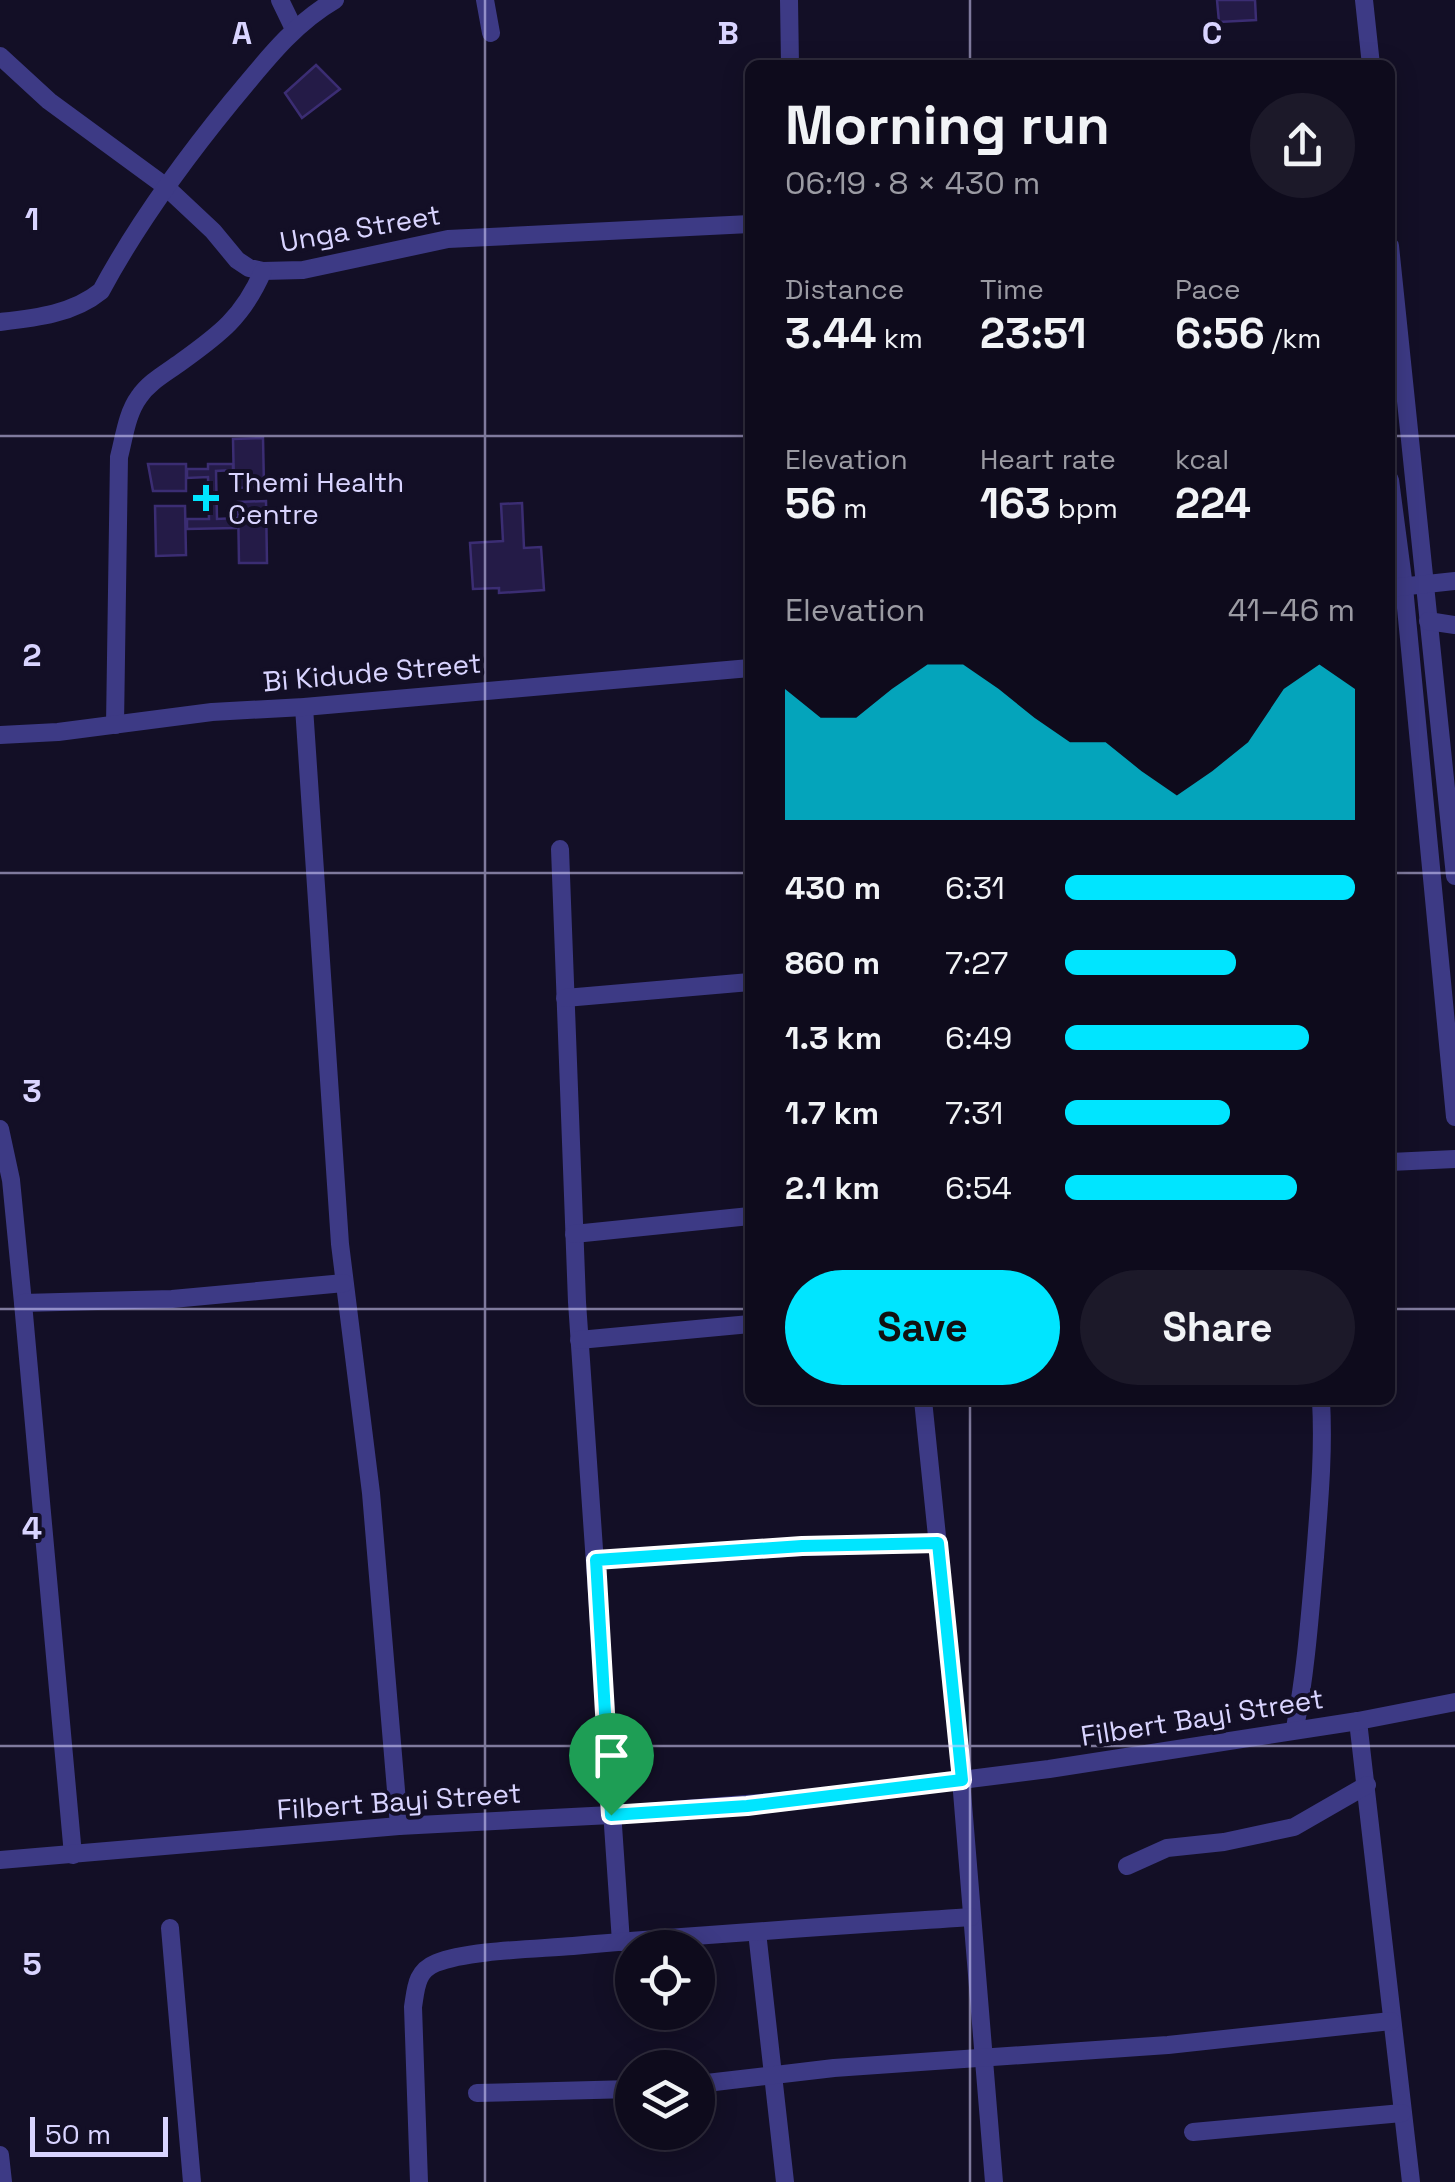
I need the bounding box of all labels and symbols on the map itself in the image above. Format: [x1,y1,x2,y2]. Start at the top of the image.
text: A [232,13,252,53]
text: B [717,13,739,53]
text: C [1202,13,1222,53]
street label: Unga Street [277,196,443,260]
text: 1 [25,199,39,239]
place label: Themi Health Centre [228,464,404,532]
marker: Themi Health Centre [193,485,219,511]
text: 2 [22,635,42,675]
street label: Bi Kidude Street [261,645,483,699]
text: 3 [22,1071,42,1111]
text: 4 [22,1508,42,1548]
street label: Filbert Bayi Street [1078,1680,1326,1754]
pin [569,1713,654,1816]
street label: Filbert Bayi Street [275,1774,523,1828]
text: 5 [22,1944,42,1984]
scale bar [30,2112,168,2156]

